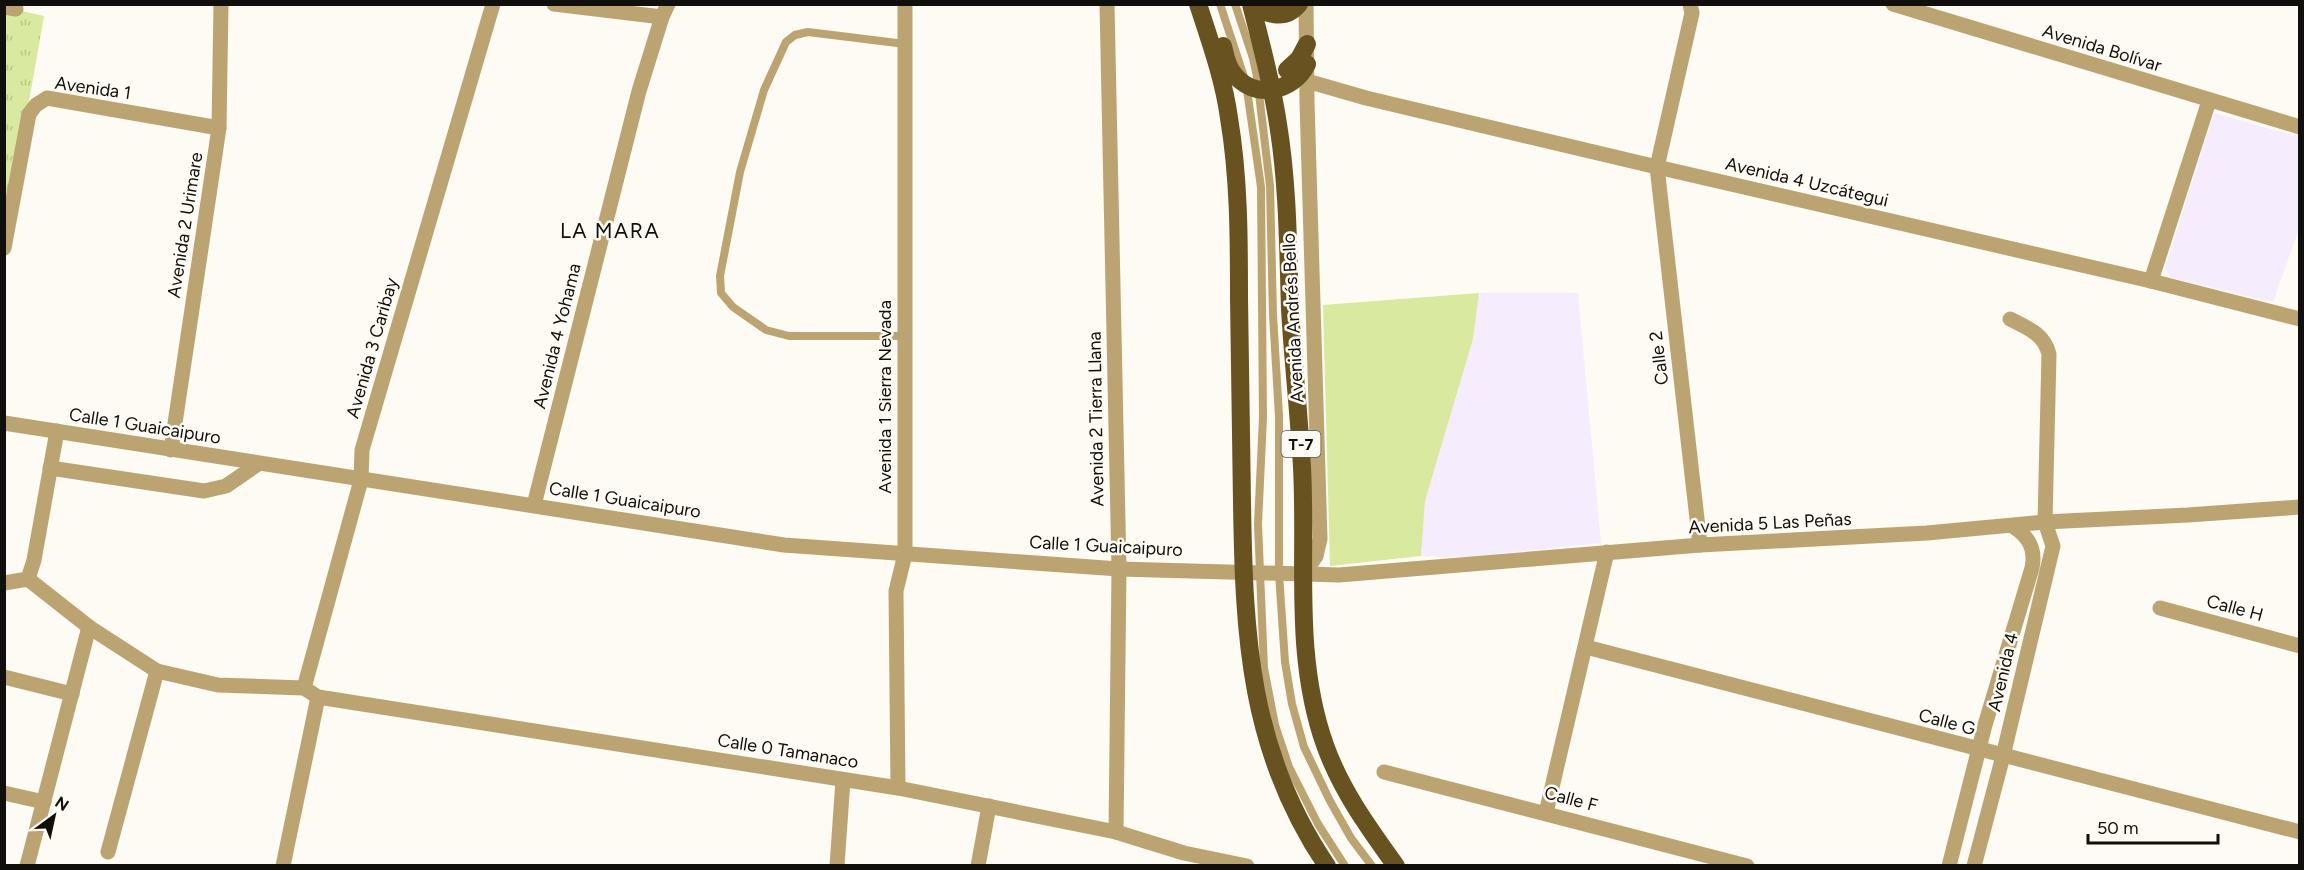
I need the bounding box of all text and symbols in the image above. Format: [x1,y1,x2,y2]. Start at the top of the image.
street label: Avenida Bolívar [2040,19,2164,77]
street label: Avenida 1 [53,72,133,104]
street label: Avenida 2 Urimare [163,150,207,299]
street label: Avenida 4 Uzcátegui [1723,153,1891,211]
district label: LA MARA [560,218,660,243]
street label: Avenida Andrés Bello [1278,233,1308,403]
street label: Avenida 4 Yohama [528,261,586,411]
street label: Avenida 3 Caribay [341,275,403,421]
street label: Avenida 1 Sierra Nevada [874,300,896,494]
street label: Calle 2 [1645,330,1673,386]
street label: Avenida 2 Tierra Llana [1083,331,1109,507]
street label: Calle 1 Guaicaipuro [67,403,223,449]
road number: T-7 [1282,431,1320,457]
street label: Calle 1 Guaicaipuro [547,477,703,523]
street label: Avenida 5 Las Peñas [1688,508,1852,538]
street label: Calle 1 Guaicaipuro [1029,531,1183,561]
street label: Calle H [2204,590,2266,626]
street label: Avenida 4 [1983,630,2023,714]
street label: Calle G [1916,704,1978,740]
street label: Calle 0 Tamanaco [716,729,860,773]
street label: Calle F [1542,781,1600,817]
north arrow [24,786,84,846]
text: N [52,793,72,815]
scale bar [2088,807,2218,845]
text: 50 m [2097,817,2139,839]

